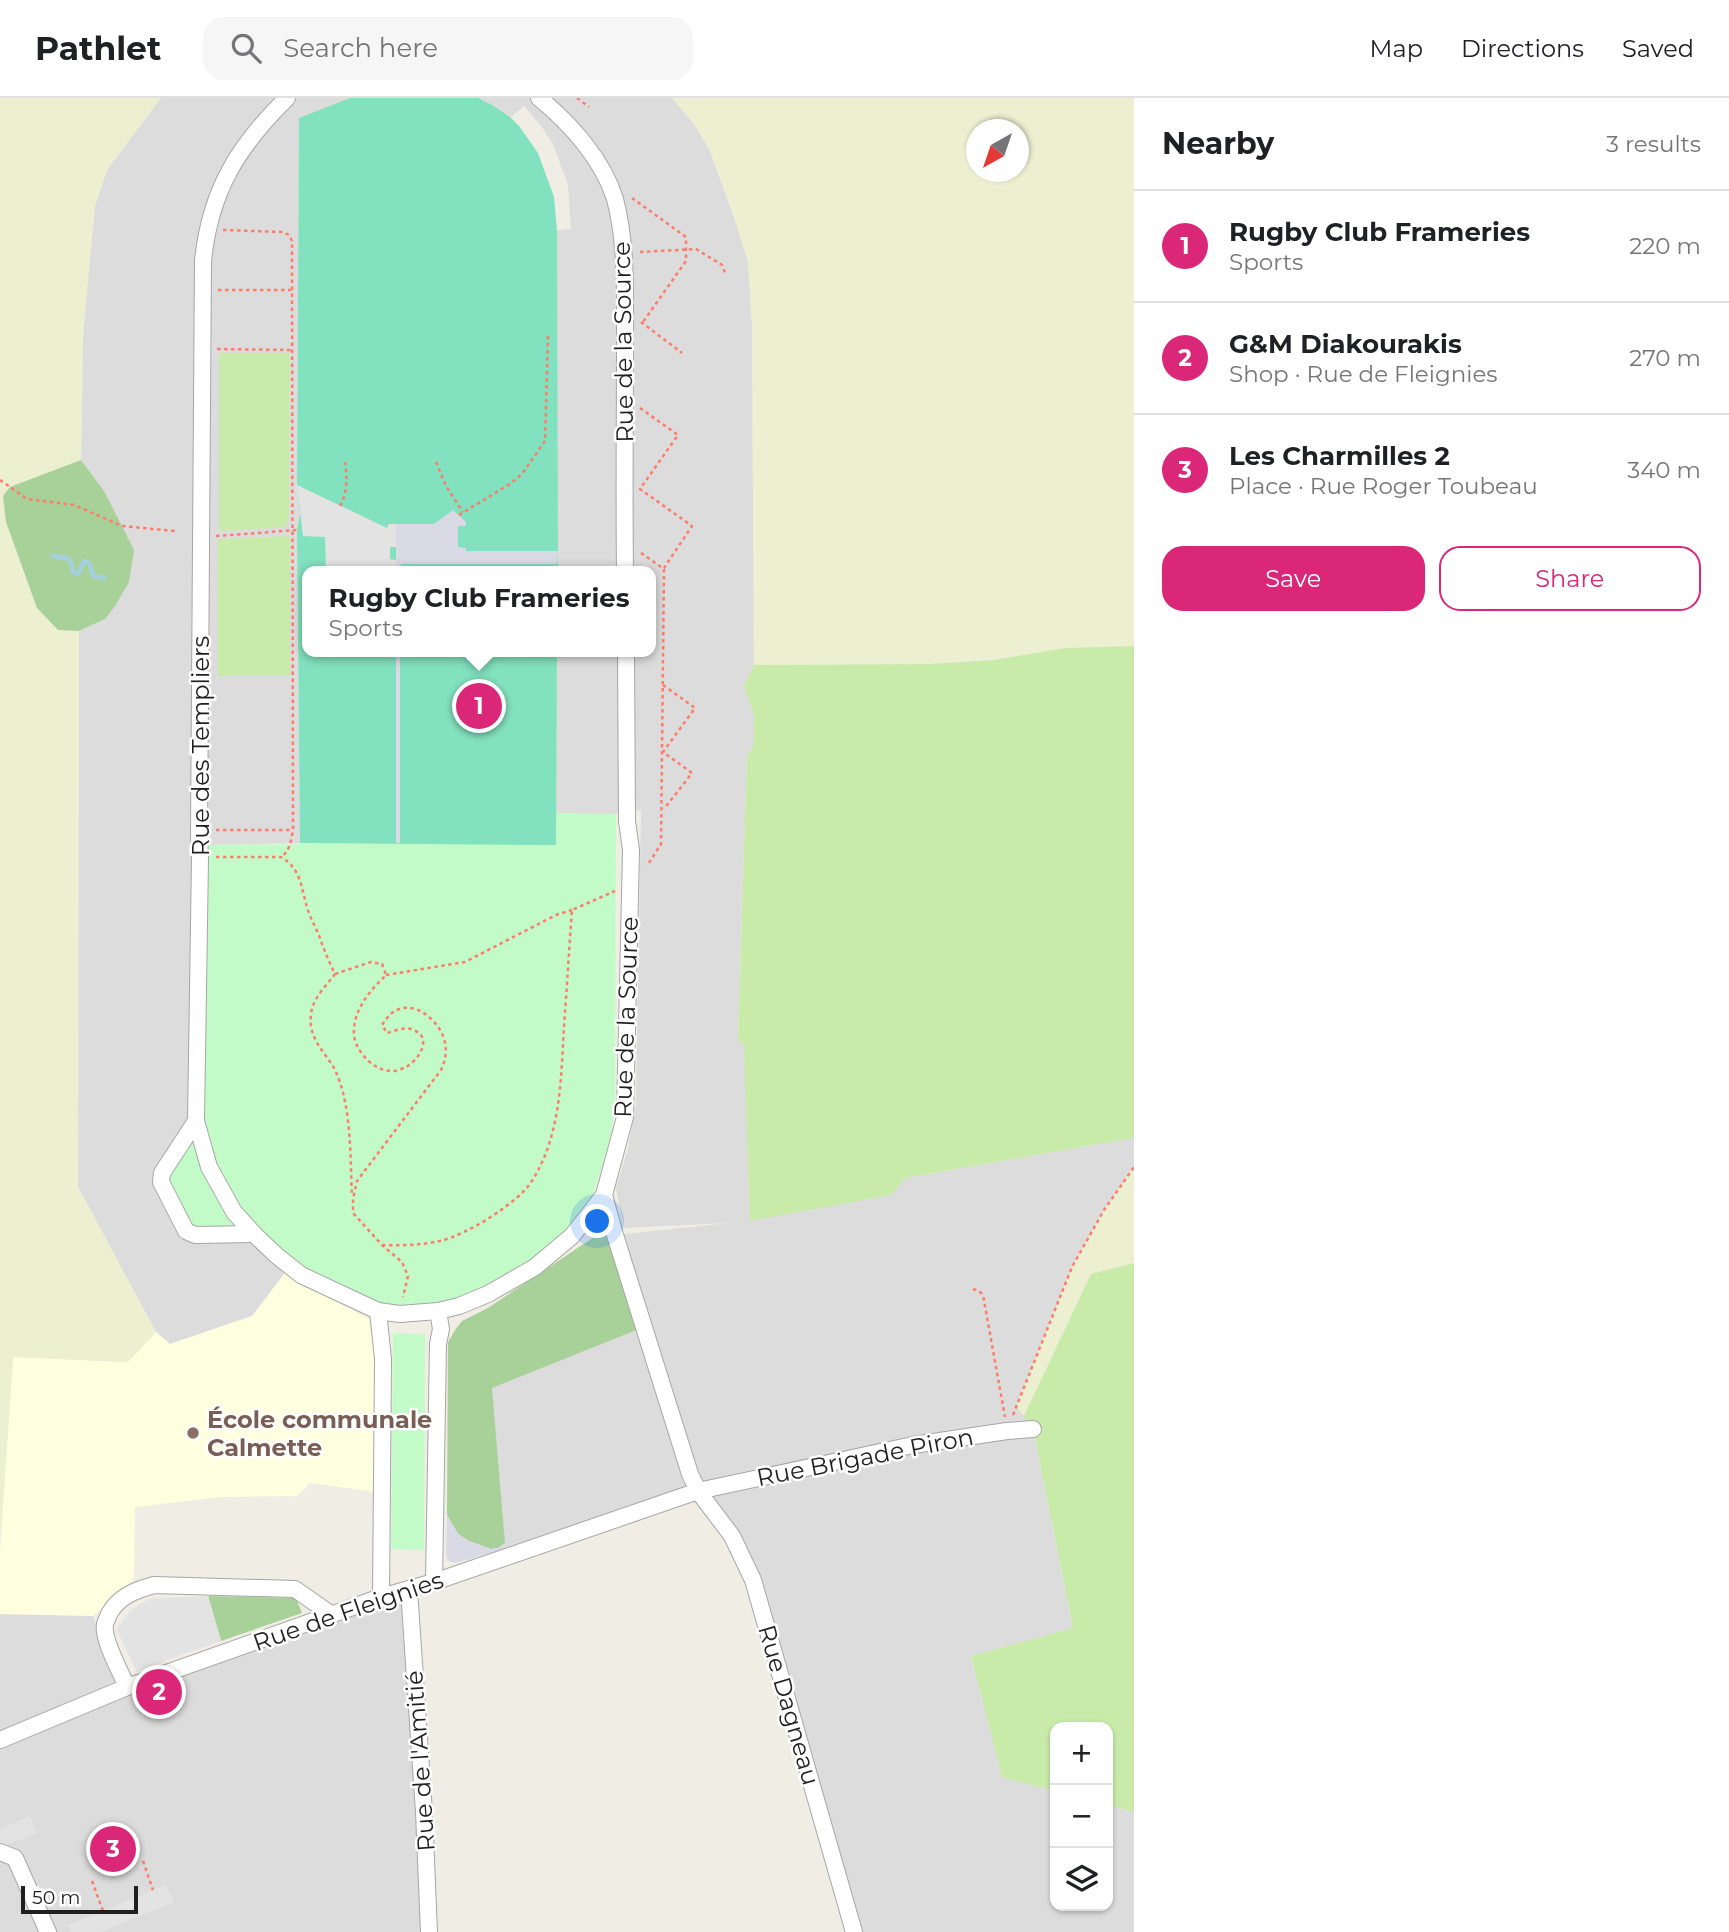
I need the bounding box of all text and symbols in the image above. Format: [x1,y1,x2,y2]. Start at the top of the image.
search box [203,17,693,80]
text: Pathlet [35,28,161,68]
icon: search [227,29,265,67]
text: Search here [283,32,438,64]
text: Map [1370,34,1423,63]
text: Directions [1461,34,1584,63]
text: Saved [1622,34,1694,63]
north arrow [966,119,1029,182]
text: Nearby [1162,125,1274,162]
text: 3 results [1606,130,1701,158]
text: Rugby Club Frameries [1229,216,1530,248]
text: 1 [1180,232,1190,260]
text: 220 m [1629,232,1701,260]
street label: Rue de la Source [607,241,639,443]
text: Sports [1229,248,1303,276]
text: G&M Diakourakis [1229,328,1462,360]
text: 2 [1178,344,1192,372]
text: 270 m [1629,344,1701,372]
text: Shop · Rue de Fleignies [1229,360,1498,388]
text: Les Charmilles 2 [1229,440,1450,472]
text: 3 [1178,456,1192,484]
text: 340 m [1627,456,1701,484]
text: Place · Rue Roger Toubeau [1229,472,1538,500]
button: Save [1162,546,1425,611]
button: Share [1439,546,1701,611]
popup [302,566,656,657]
text: Rugby Club Frameries [329,582,629,614]
text: Sports [329,614,403,642]
street label: Rue des Templiers [186,636,215,856]
pin: 1 [456,680,502,732]
street label: Rue de la Source [608,916,644,1118]
your location [580,1204,614,1238]
place label: École communale Calmette [207,1405,432,1462]
street label: Rue Brigade Piron [754,1422,976,1492]
marker: École communale Calmette [185,1425,201,1441]
street label: Rue de Fleignies [249,1565,447,1657]
street label: Rue Dagneau [752,1622,826,1788]
pin: 2 [136,1666,182,1718]
street label: Rue de l'Amitié [399,1670,441,1852]
map controls [1050,1722,1113,1911]
button: + [1050,1722,1113,1785]
button: − [1050,1785,1113,1848]
pin: 3 [90,1823,136,1875]
button: layers [1050,1848,1113,1911]
scale bar [21,1883,138,1915]
text: 50 m [32,1886,80,1909]

